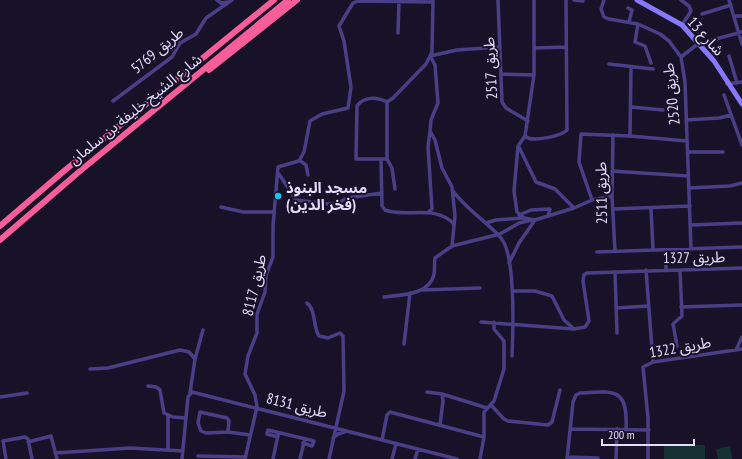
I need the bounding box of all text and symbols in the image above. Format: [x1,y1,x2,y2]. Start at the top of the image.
street label: شارع 13 [681,13,729,62]
street label: طريق 5769 [127,23,188,78]
street label: طريق 2517 [479,36,502,100]
street label: شارع الشيخ خليفة بن سلمان [65,49,207,171]
street label: طريق 2520 [658,62,685,126]
street label: طريق 2511 [591,162,612,224]
place label: مسجد البنوذ (فخر الدين) [286,178,367,214]
marker: مسجد البنوذ (فخر الدين) [273,191,283,201]
street label: طريق 1327 [663,247,725,268]
street label: طريق 8117 [238,252,271,318]
street label: طريق 1322 [648,332,713,363]
street label: طريق 8131 [264,388,330,423]
scale bar [602,421,694,447]
text: 200 m [608,427,635,442]

